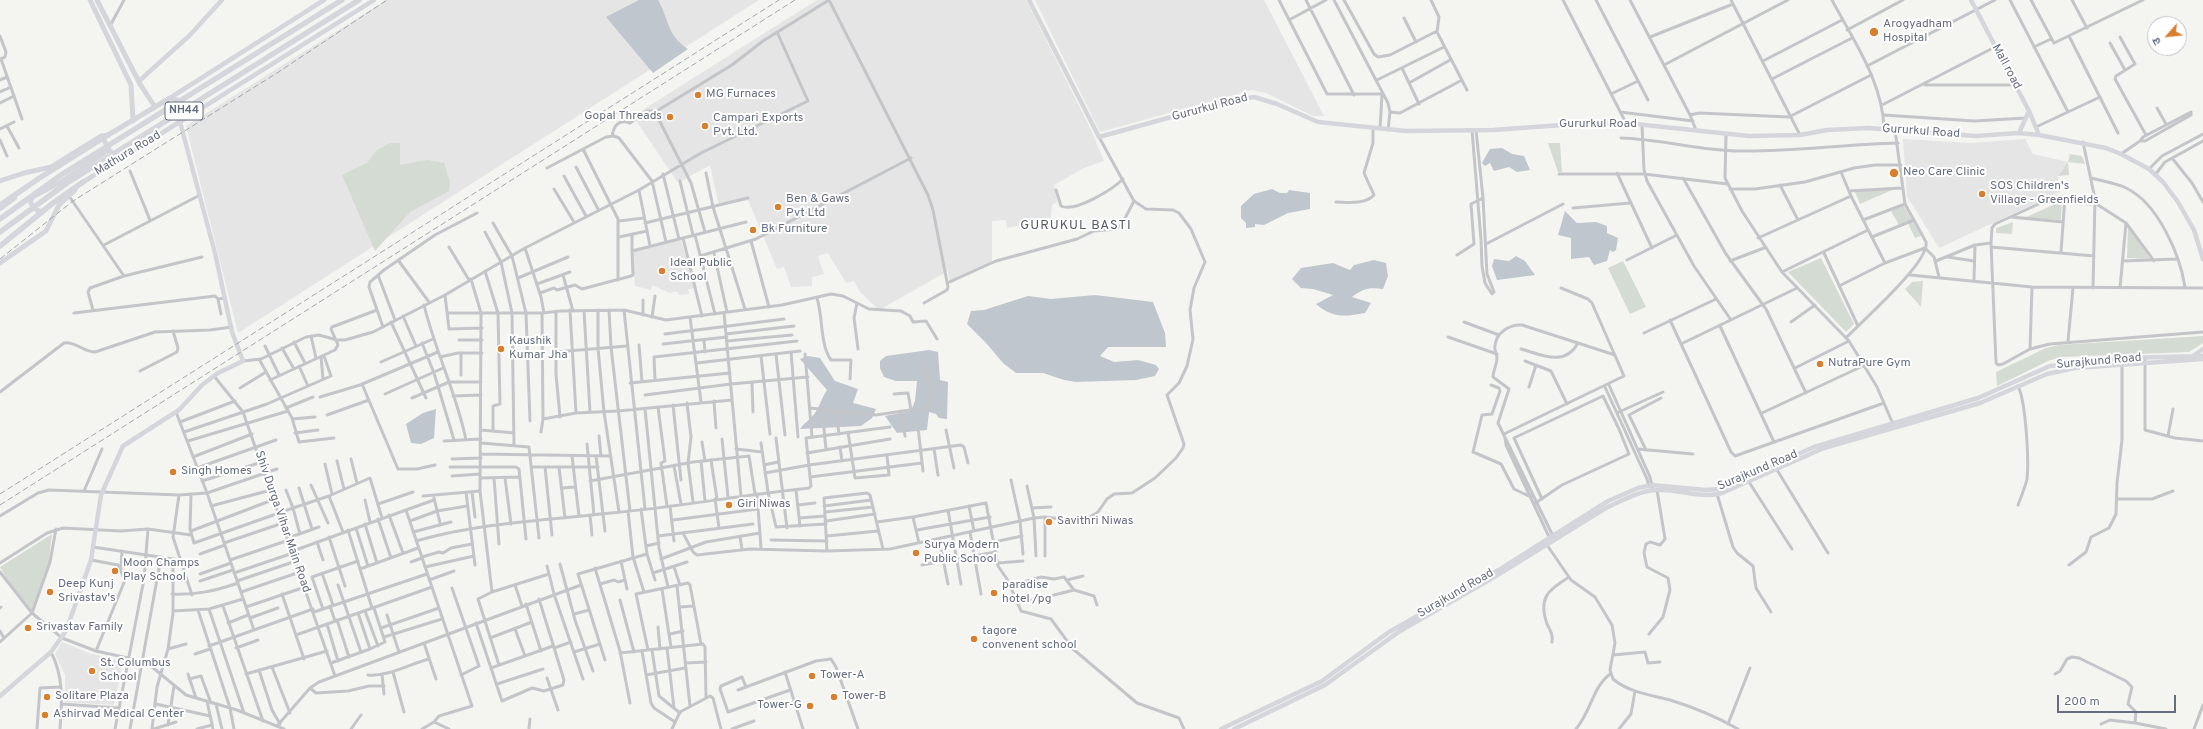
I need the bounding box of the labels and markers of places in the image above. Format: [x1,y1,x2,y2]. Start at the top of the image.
place label: Arogyadham Hospital [1883,18,1952,46]
marker: Arogyadham Hospital [1868,26,1880,38]
place label: MG Furnaces [706,88,776,102]
marker: MG Furnaces [693,90,703,100]
place label: Gopal Threads [584,110,662,124]
marker: Gopal Threads [665,112,675,122]
place label: Campari Exports Pvt. Ltd. [713,112,803,140]
marker: Campari Exports Pvt. Ltd. [700,121,710,131]
place label: Neo Care Clinic [1903,166,1985,180]
marker: Neo Care Clinic [1888,167,1900,179]
place label: SOS Children's Village - Greenfields [1990,180,2099,208]
marker: SOS Children's Village - Greenfields [1977,189,1987,199]
place label: Ben & Gaws Pvt Ltd [786,193,850,221]
marker: Ben & Gaws Pvt Ltd [773,202,783,212]
place label: Bk Furniture [761,223,828,237]
marker: Bk Furniture [748,225,758,235]
place label: Ideal Public School [670,257,732,285]
marker: Ideal Public School [657,266,667,276]
place label: Kaushik Kumar Jha [509,335,568,363]
marker: Kaushik Kumar Jha [496,344,506,354]
place label: NutraPure Gym [1828,357,1911,371]
marker: NutraPure Gym [1815,359,1825,369]
place label: Singh Homes [181,465,252,479]
marker: Singh Homes [168,467,178,477]
place label: Giri Niwas [737,498,791,512]
marker: Giri Niwas [724,500,734,510]
place label: Savithri Niwas [1057,515,1133,529]
marker: Savithri Niwas [1044,517,1054,527]
place label: Surya Modern Public School [924,539,999,567]
marker: Surya Modern Public School [911,548,921,558]
place label: Moon Champs Play School [123,557,199,585]
marker: Moon Champs Play School [110,566,120,576]
place label: Deep Kunj Srivastav's [58,578,116,606]
place label: paradise hotel /pg [1002,579,1051,607]
marker: Deep Kunj Srivastav's [45,587,55,597]
marker: paradise hotel /pg [989,588,999,598]
place label: Srivastav Family [36,621,123,635]
marker: Srivastav Family [23,623,33,633]
place label: tagore convenent school [982,625,1077,653]
marker: tagore convenent school [969,634,979,644]
place label: St. Columbus School [100,657,171,685]
marker: St. Columbus School [87,666,97,676]
place label: Tower-A [820,669,865,683]
marker: Tower-A [807,671,817,681]
place label: Solitare Plaza [55,690,129,704]
place label: Tower-B [842,690,886,704]
marker: Solitare Plaza [42,692,52,702]
marker: Tower-B [829,692,839,702]
place label: Tower-G [757,699,802,713]
marker: Tower-G [805,701,815,711]
place label: Ashirvad Medical Center [53,708,184,722]
marker: Ashirvad Medical Center [40,710,50,720]

